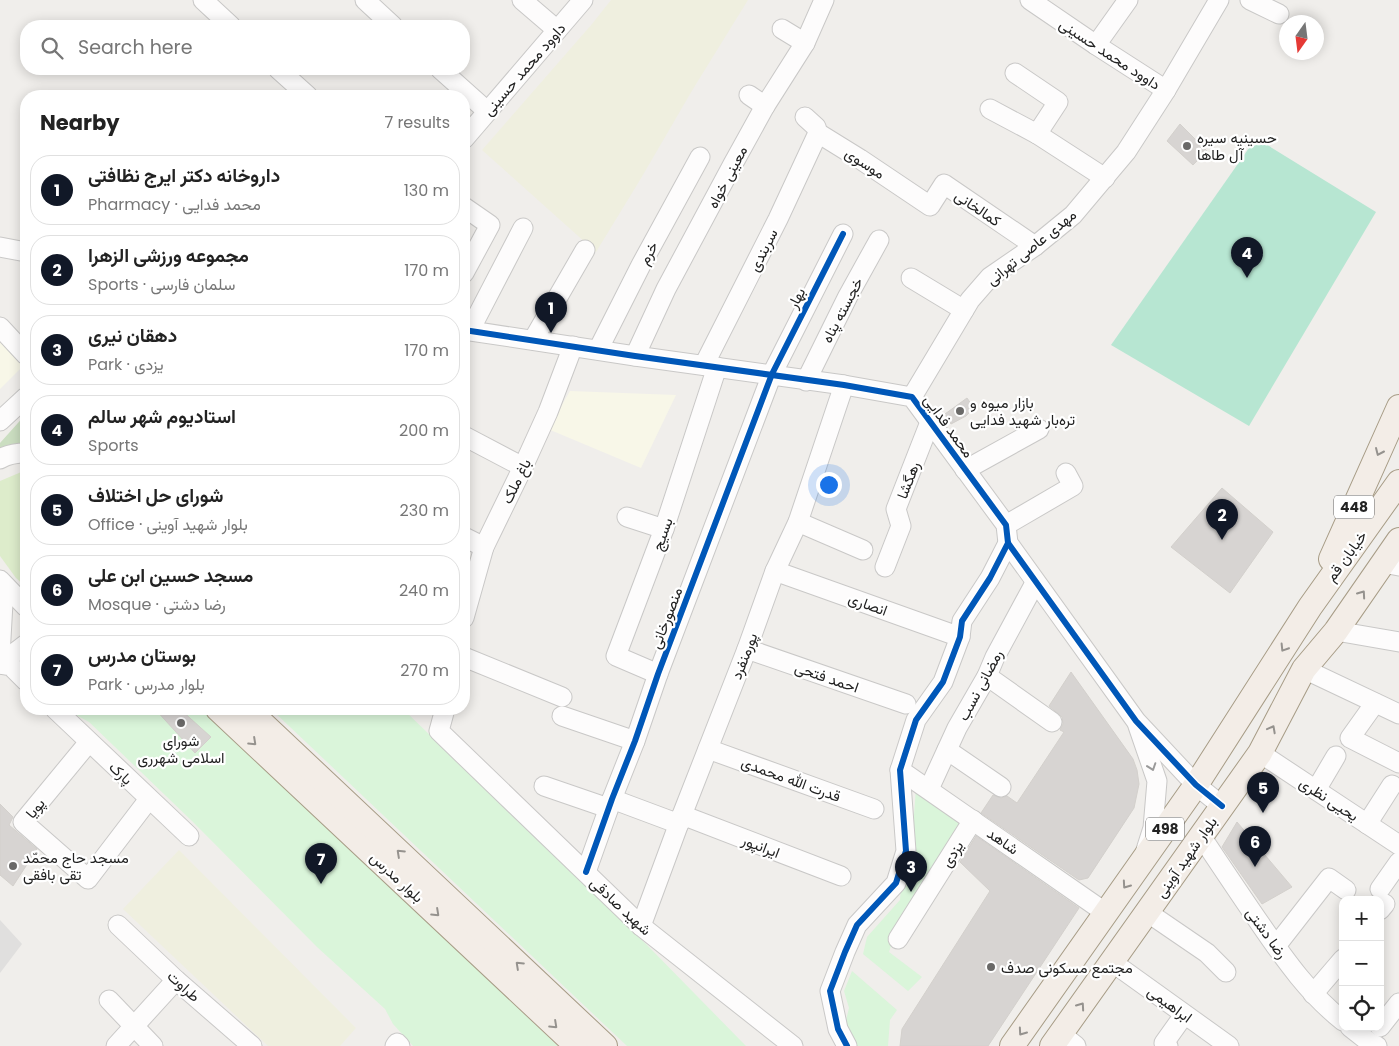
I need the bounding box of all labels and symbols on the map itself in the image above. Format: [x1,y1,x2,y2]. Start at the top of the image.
street label: داوود محمد حسینی [1055,13,1165,95]
north arrow [1279,15,1324,60]
street label: داوود محمد حسینی [478,18,570,120]
place label: حسینیه سیره آل طاها [1197,127,1277,165]
marker: حسینیه سیره آل طاها [1181,140,1193,152]
street label: معینی خواه [702,142,752,212]
street label: موسوی [841,142,889,184]
street label: کمالخانی [951,185,1006,231]
street label: مهدی عاصی تهرانی [981,204,1081,290]
street label: سربندی [743,225,783,275]
pin: 4 [1231,237,1263,278]
street label: خرم [633,238,663,268]
street label: خجسته پناه [816,274,868,346]
street label: بهار [781,284,810,313]
pin: 1 [535,292,567,333]
street label: محمد فدایی [919,390,979,462]
place label: بازار میوه و تره‌بار شهید فدایی [970,392,1076,430]
marker: بازار میوه و تره‌بار شهید فدایی [954,405,966,417]
one-way arrow [1375,447,1386,456]
street label: باغ ملک [496,455,537,508]
street label: رهگشا [891,458,925,502]
your location [816,472,842,498]
road number: 448 [1334,496,1374,518]
pin: 2 [1206,499,1238,540]
street label: بسیج [646,515,679,554]
street label: خیابان قم [1320,526,1372,586]
street label: منصورخانی [645,584,687,652]
street label: انصاری [845,587,891,621]
one-way arrow [1356,590,1365,600]
street label: پورمنفرد [726,630,762,682]
one-way arrow [1280,642,1290,651]
street label: رمضانی نسب [952,646,1008,724]
street label: احمد فتحی [792,656,862,698]
marker: شورای اسلامی شهرری [175,717,187,729]
one-way arrow [1266,725,1276,734]
place label: شورای اسلامی شهرری [138,730,224,768]
one-way arrow [248,736,257,745]
street label: قدرت الله محمدی [738,751,844,807]
street label: پارک [105,757,137,789]
one-way arrow [1146,762,1156,770]
pin: 5 [1247,772,1279,813]
street label: یحیی نظری [1295,772,1363,826]
street label: پویا [20,793,50,823]
street label: بلوار شهید آوینی [1150,812,1222,902]
road number: 498 [1146,818,1184,841]
street label: شاهد [983,823,1023,859]
pin: 6 [1239,826,1271,867]
street label: ایرانپور [738,829,783,863]
street label: یزدی [936,837,968,871]
pin: 7 [305,843,337,884]
place label: مسجد حاج محمّد تقی بافقی [23,847,129,885]
street label: بلوار مدرس [366,847,428,907]
one-way arrow [397,850,406,859]
pin: 3 [895,851,927,892]
marker: مسجد حاج محمّد تقی بافقی [7,860,19,872]
street label: شهید صادقی [586,872,656,940]
one-way arrow [1123,879,1132,889]
street label: رضا دشتی [1241,903,1293,963]
one-way arrow [430,907,439,916]
place label: مجتمع مسکونی صدف [1001,957,1133,979]
marker: مجتمع مسکونی صدف [985,961,997,973]
one-way arrow [515,962,524,971]
street label: طراوت [163,966,205,1007]
street label: ابراهیمی [1143,981,1197,1027]
one-way arrow [1075,1003,1083,1012]
one-way arrow [548,1019,557,1028]
one-way arrow [1019,1026,1028,1036]

